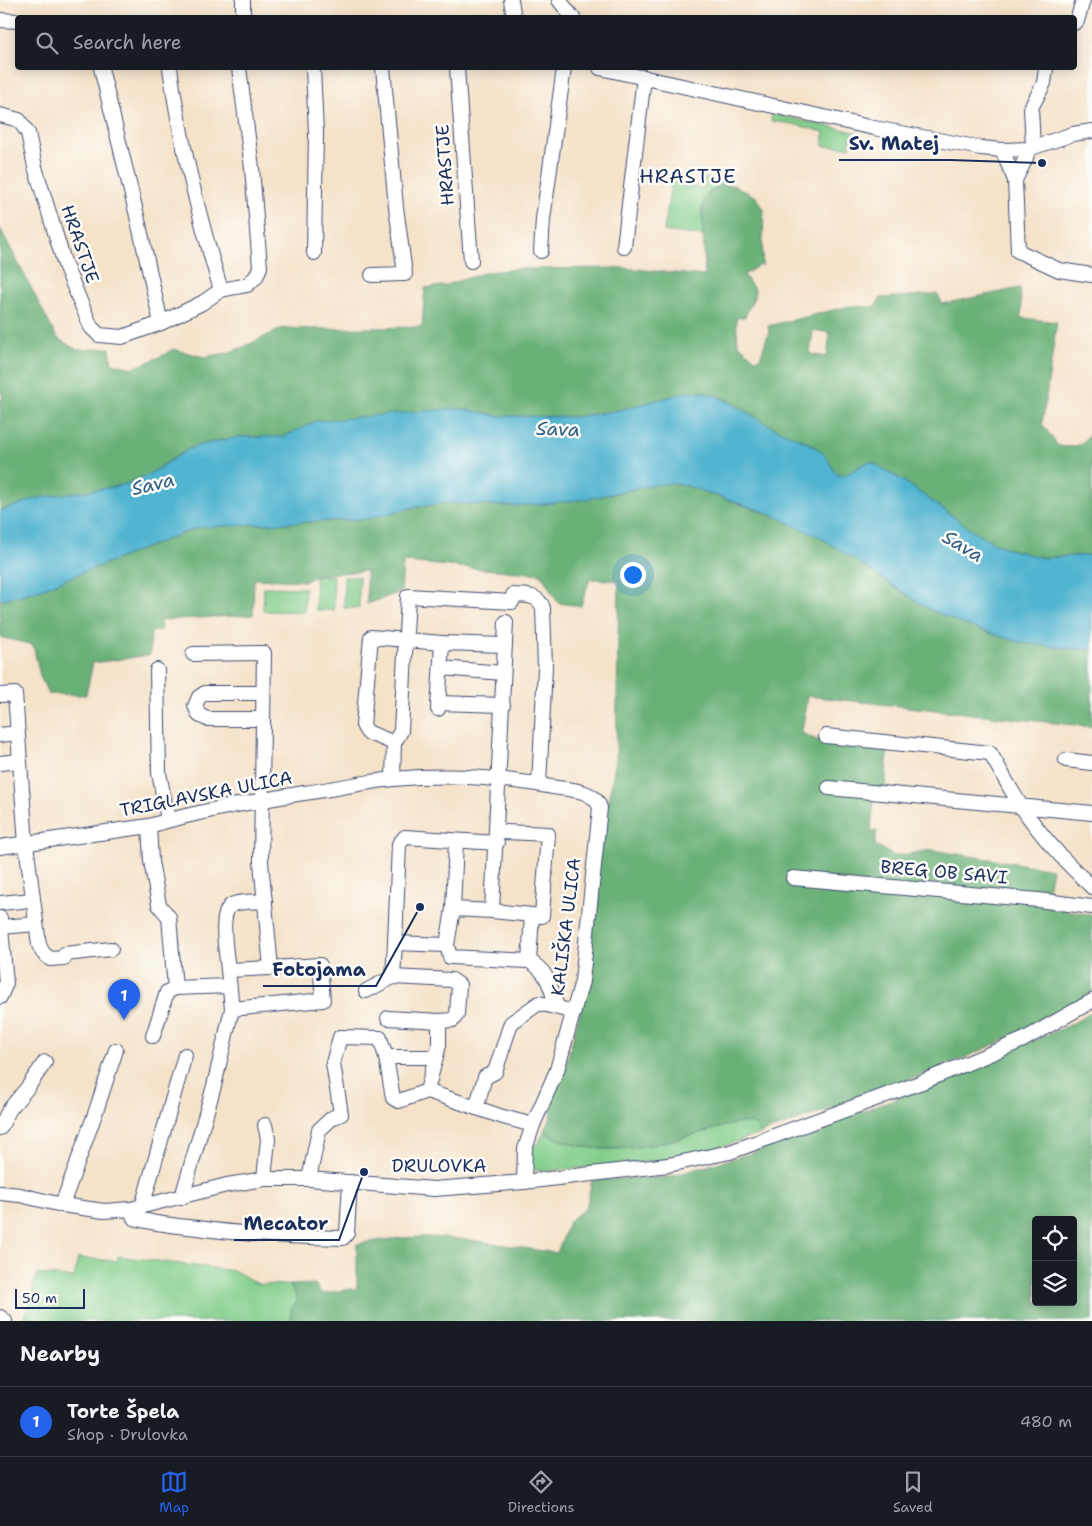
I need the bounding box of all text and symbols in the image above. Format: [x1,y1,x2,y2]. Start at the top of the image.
search box [15,15,1077,70]
icon: search [33,29,61,57]
text: Search here [73,30,182,55]
street label: HRASTJE [430,124,460,206]
callout: Sv. Matej [839,126,950,160]
text: Sv. Matej [849,131,939,156]
district label: HRASTJE [639,163,737,189]
street label: HRASTJE [55,202,105,286]
water label: Sava [536,416,580,442]
water label: Sava [129,467,177,501]
water label: Sava [938,524,988,568]
your location [620,562,646,588]
street label: TRIGLAVSKA ULICA [118,766,294,822]
street label: BREG OB SAVI [879,854,1009,890]
street label: KALIŠKA ULICA [546,857,586,997]
callout: Fotojama [263,952,376,986]
text: Fotojama [272,957,366,982]
pin: 1 [108,979,140,1020]
street label: DRULOVKA [392,1154,486,1178]
callout: Mecator [234,1206,339,1240]
text: Mecator [243,1211,329,1236]
map controls [1032,1216,1077,1306]
button: locate [1032,1216,1077,1261]
button: layers [1032,1261,1077,1306]
scale bar [15,1286,85,1309]
text: 50 m [22,1289,57,1307]
text: Nearby [20,1340,100,1368]
text: Torte Špela [67,1399,179,1424]
text: 1 [32,1411,40,1432]
text: 480 m [1020,1411,1072,1432]
text: Shop · Drulovka [67,1424,188,1445]
tab: Map [159,1468,189,1516]
tab: Directions [508,1468,575,1516]
tab: Saved [893,1468,933,1516]

